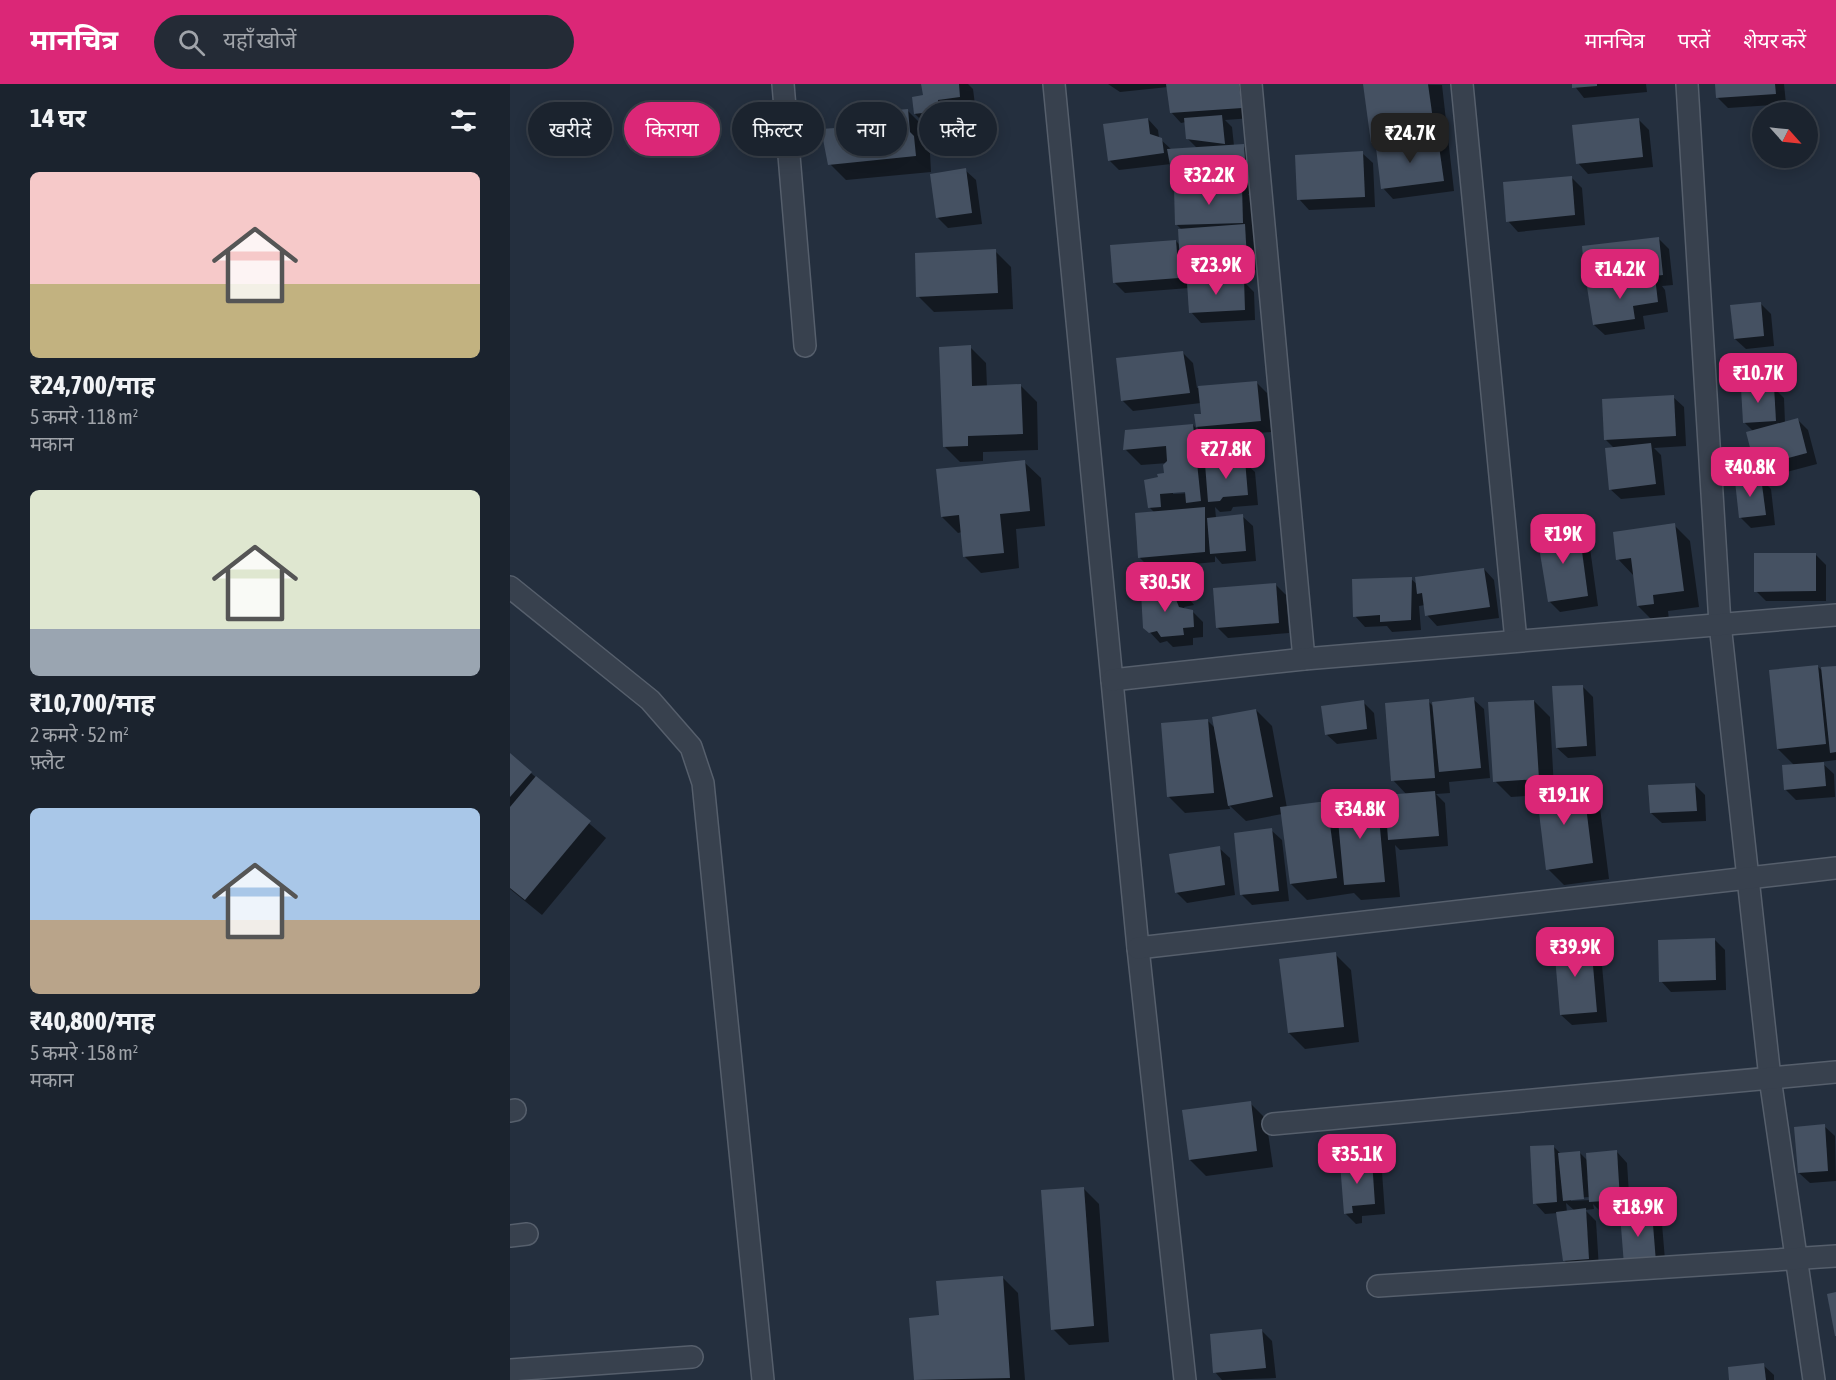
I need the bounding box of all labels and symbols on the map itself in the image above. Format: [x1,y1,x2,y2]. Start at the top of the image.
north arrow [1752,102,1818,168]
pin: ₹24.7K [1361,113,1459,164]
pin: ₹32.2K [1160,155,1258,206]
pin: ₹23.9K [1167,245,1265,296]
pin: ₹14.2K [1571,249,1669,300]
pin: ₹10.7K [1709,353,1807,404]
pin: ₹27.8K [1177,429,1275,480]
pin: ₹40.8K [1701,447,1799,498]
pin: ₹19K [1527,514,1599,565]
pin: ₹30.5K [1116,562,1214,613]
pin: ₹19.1K [1515,775,1613,826]
pin: ₹34.8K [1311,789,1409,840]
pin: ₹39.9K [1526,927,1624,978]
pin: ₹35.1K [1308,1134,1406,1185]
pin: ₹18.9K [1589,1187,1687,1238]

